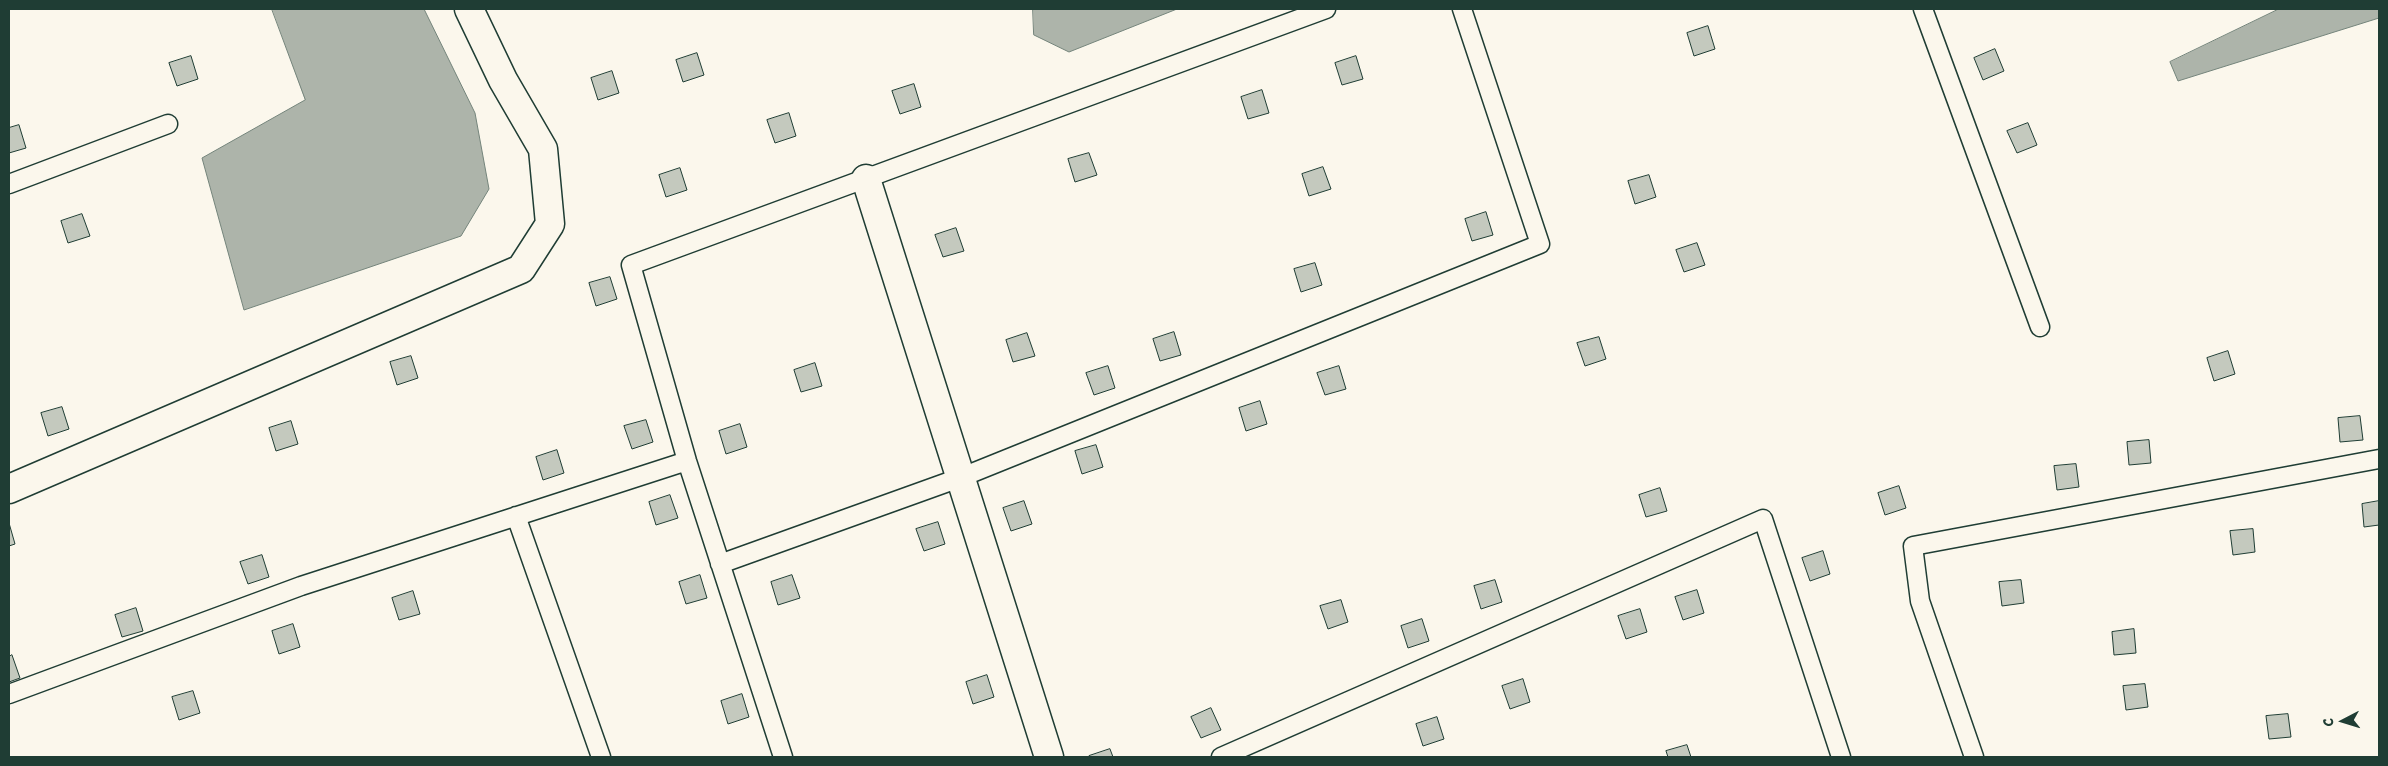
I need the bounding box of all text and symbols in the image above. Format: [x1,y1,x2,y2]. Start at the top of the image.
north arrow [2318,696,2368,746]
text: С [2319,717,2337,727]

